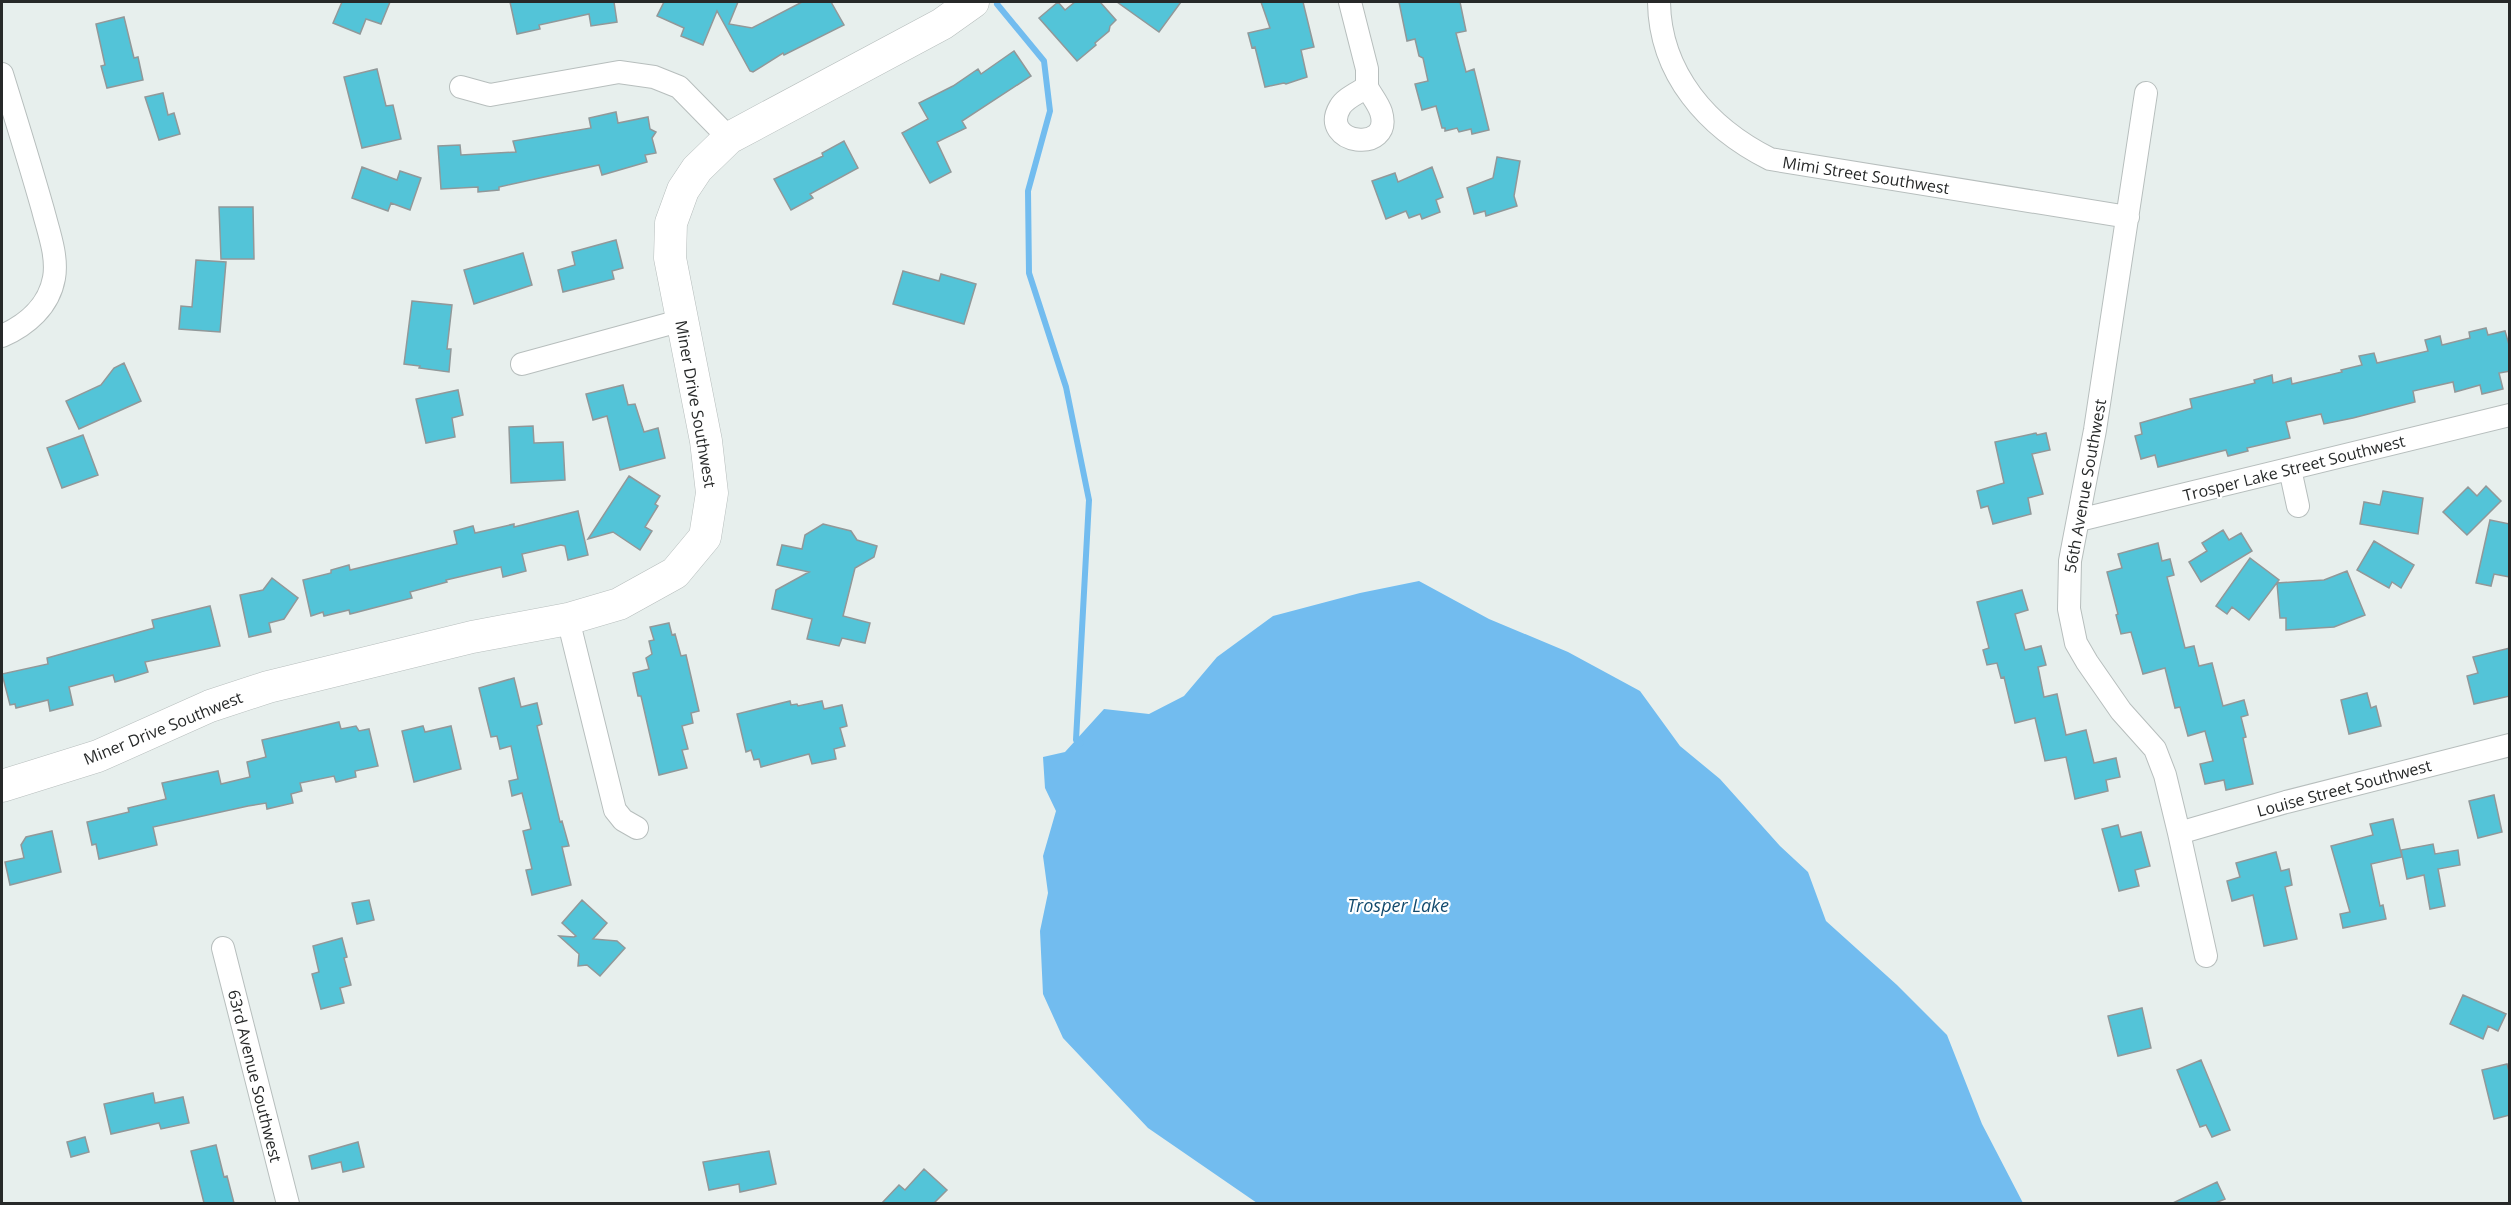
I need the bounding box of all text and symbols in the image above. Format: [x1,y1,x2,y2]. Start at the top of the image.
street label: Mimi Street Southwest [1781,151,1951,199]
street label: Miner Drive Southwest [670,319,722,490]
street label: 56th Avenue Southwest [2059,397,2111,575]
street label: Trosper Lake Street Southwest [2181,430,2408,506]
street label: Miner Drive Southwest [80,686,246,770]
street label: Louise Street Southwest [2254,754,2434,822]
water label: Trosper Lake [1347,893,1449,917]
street label: 63rd Avenue Southwest [223,987,287,1165]

